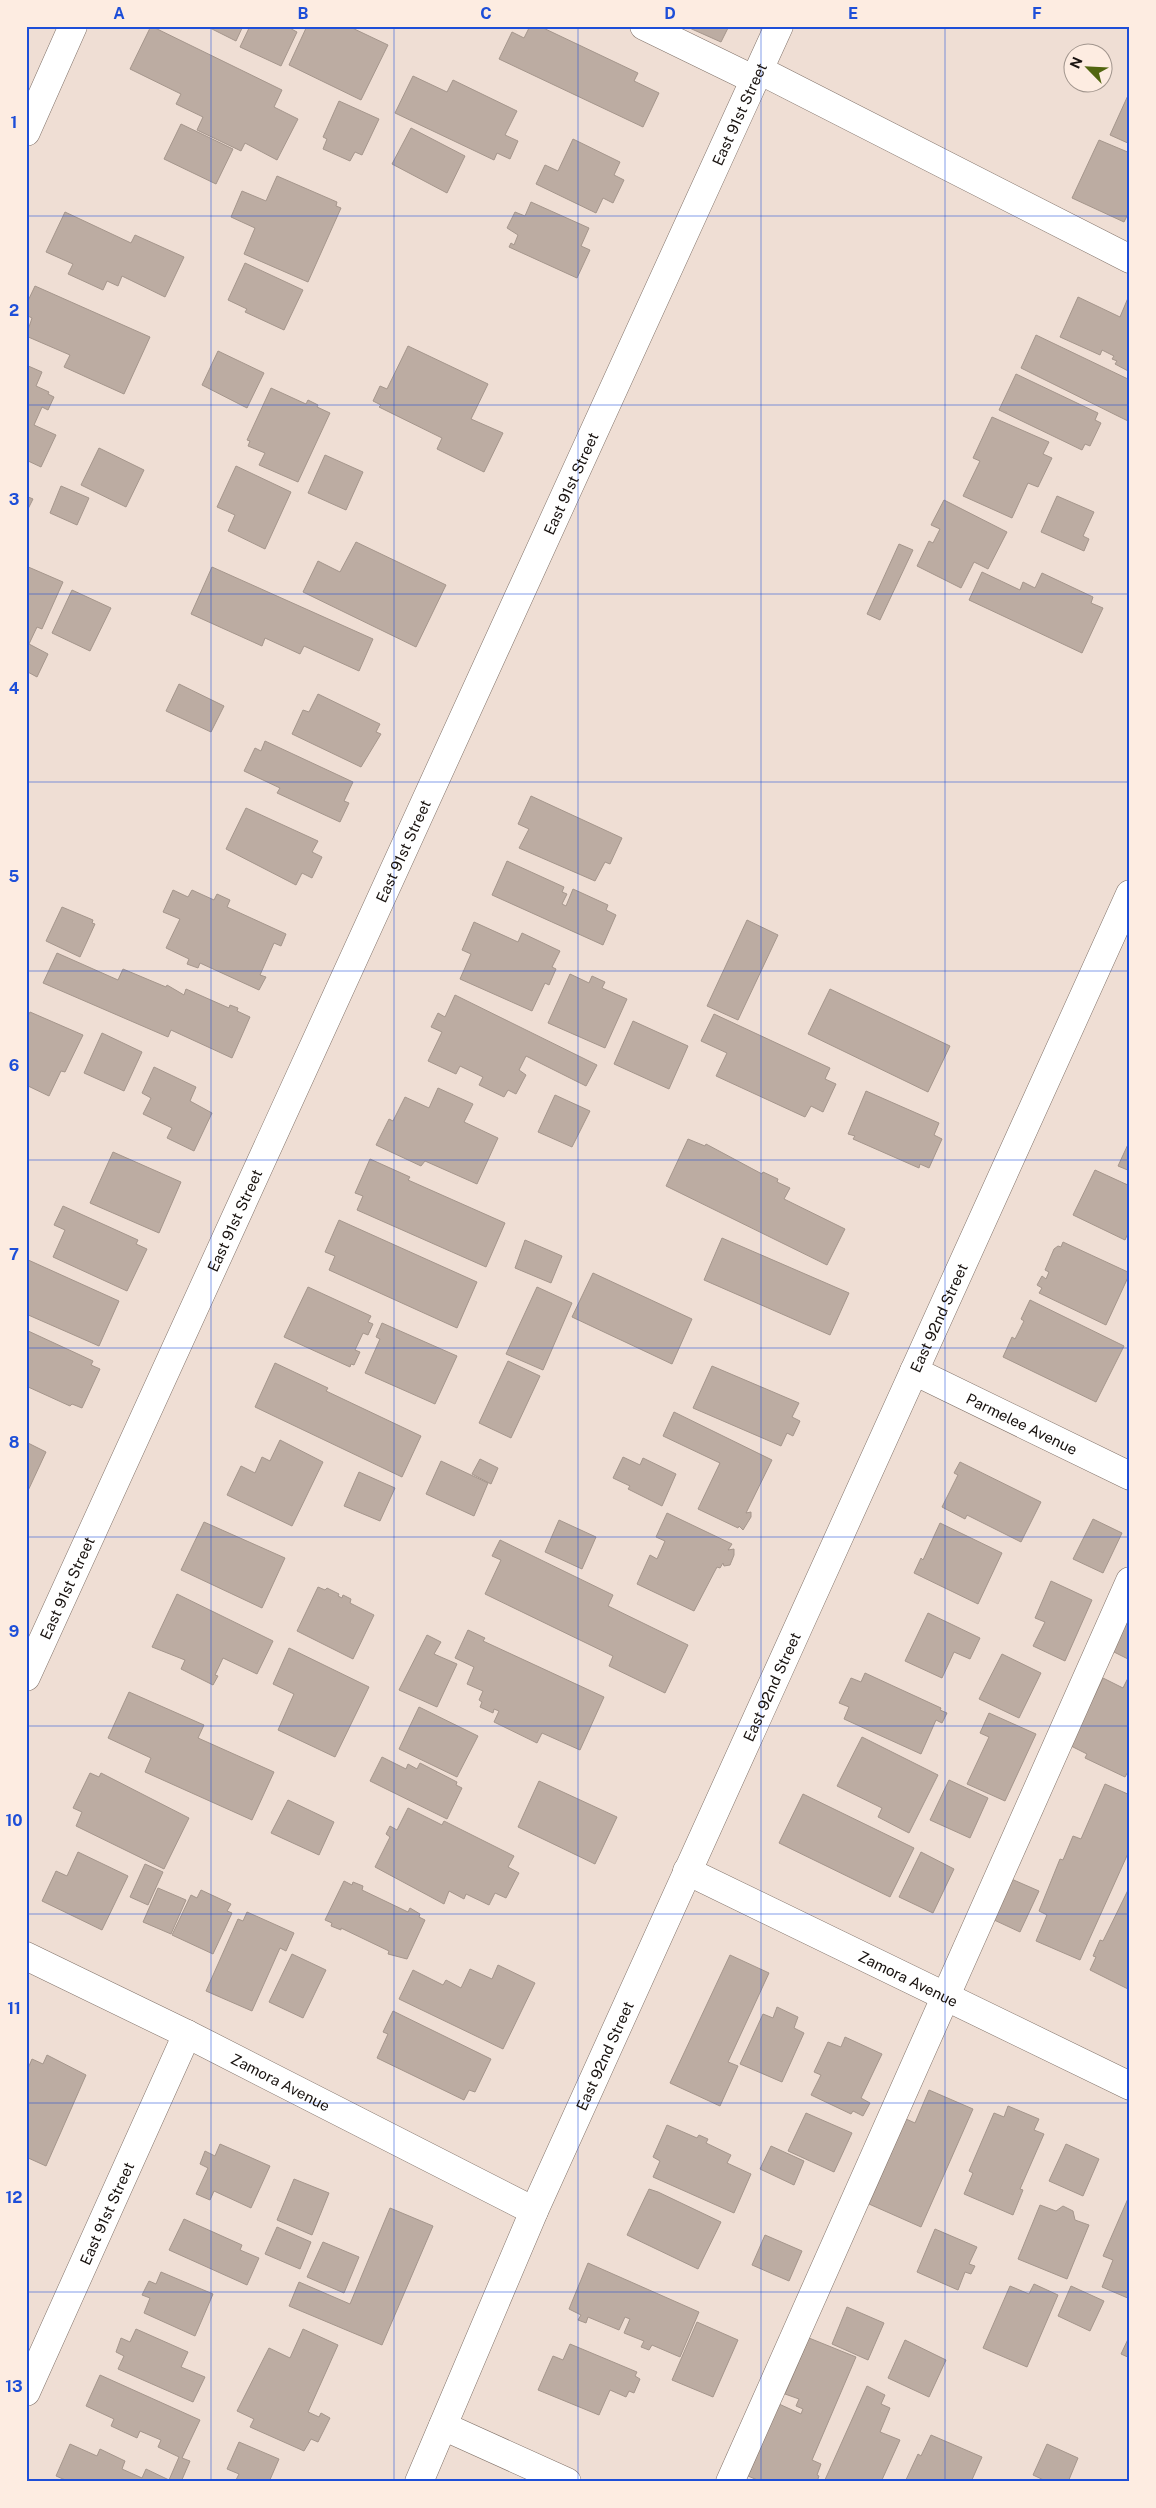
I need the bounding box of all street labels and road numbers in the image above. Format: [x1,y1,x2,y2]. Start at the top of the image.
street label: East 91st Street [708,60,770,168]
street label: East 91st Street [540,429,601,537]
street label: East 91st Street [372,797,434,905]
street label: East 91st Street [204,1166,265,1274]
street label: East 92nd Street [906,1260,970,1375]
street label: Parmelee Avenue [964,1389,1080,1458]
street label: East 91st Street [36,1534,97,1642]
street label: East 92nd Street [739,1629,803,1744]
street label: Zamora Avenue [856,1947,961,2010]
street label: East 92nd Street [572,1998,636,2113]
street label: Zamora Avenue [228,2050,333,2114]
street label: East 91st Street [76,2159,137,2267]

